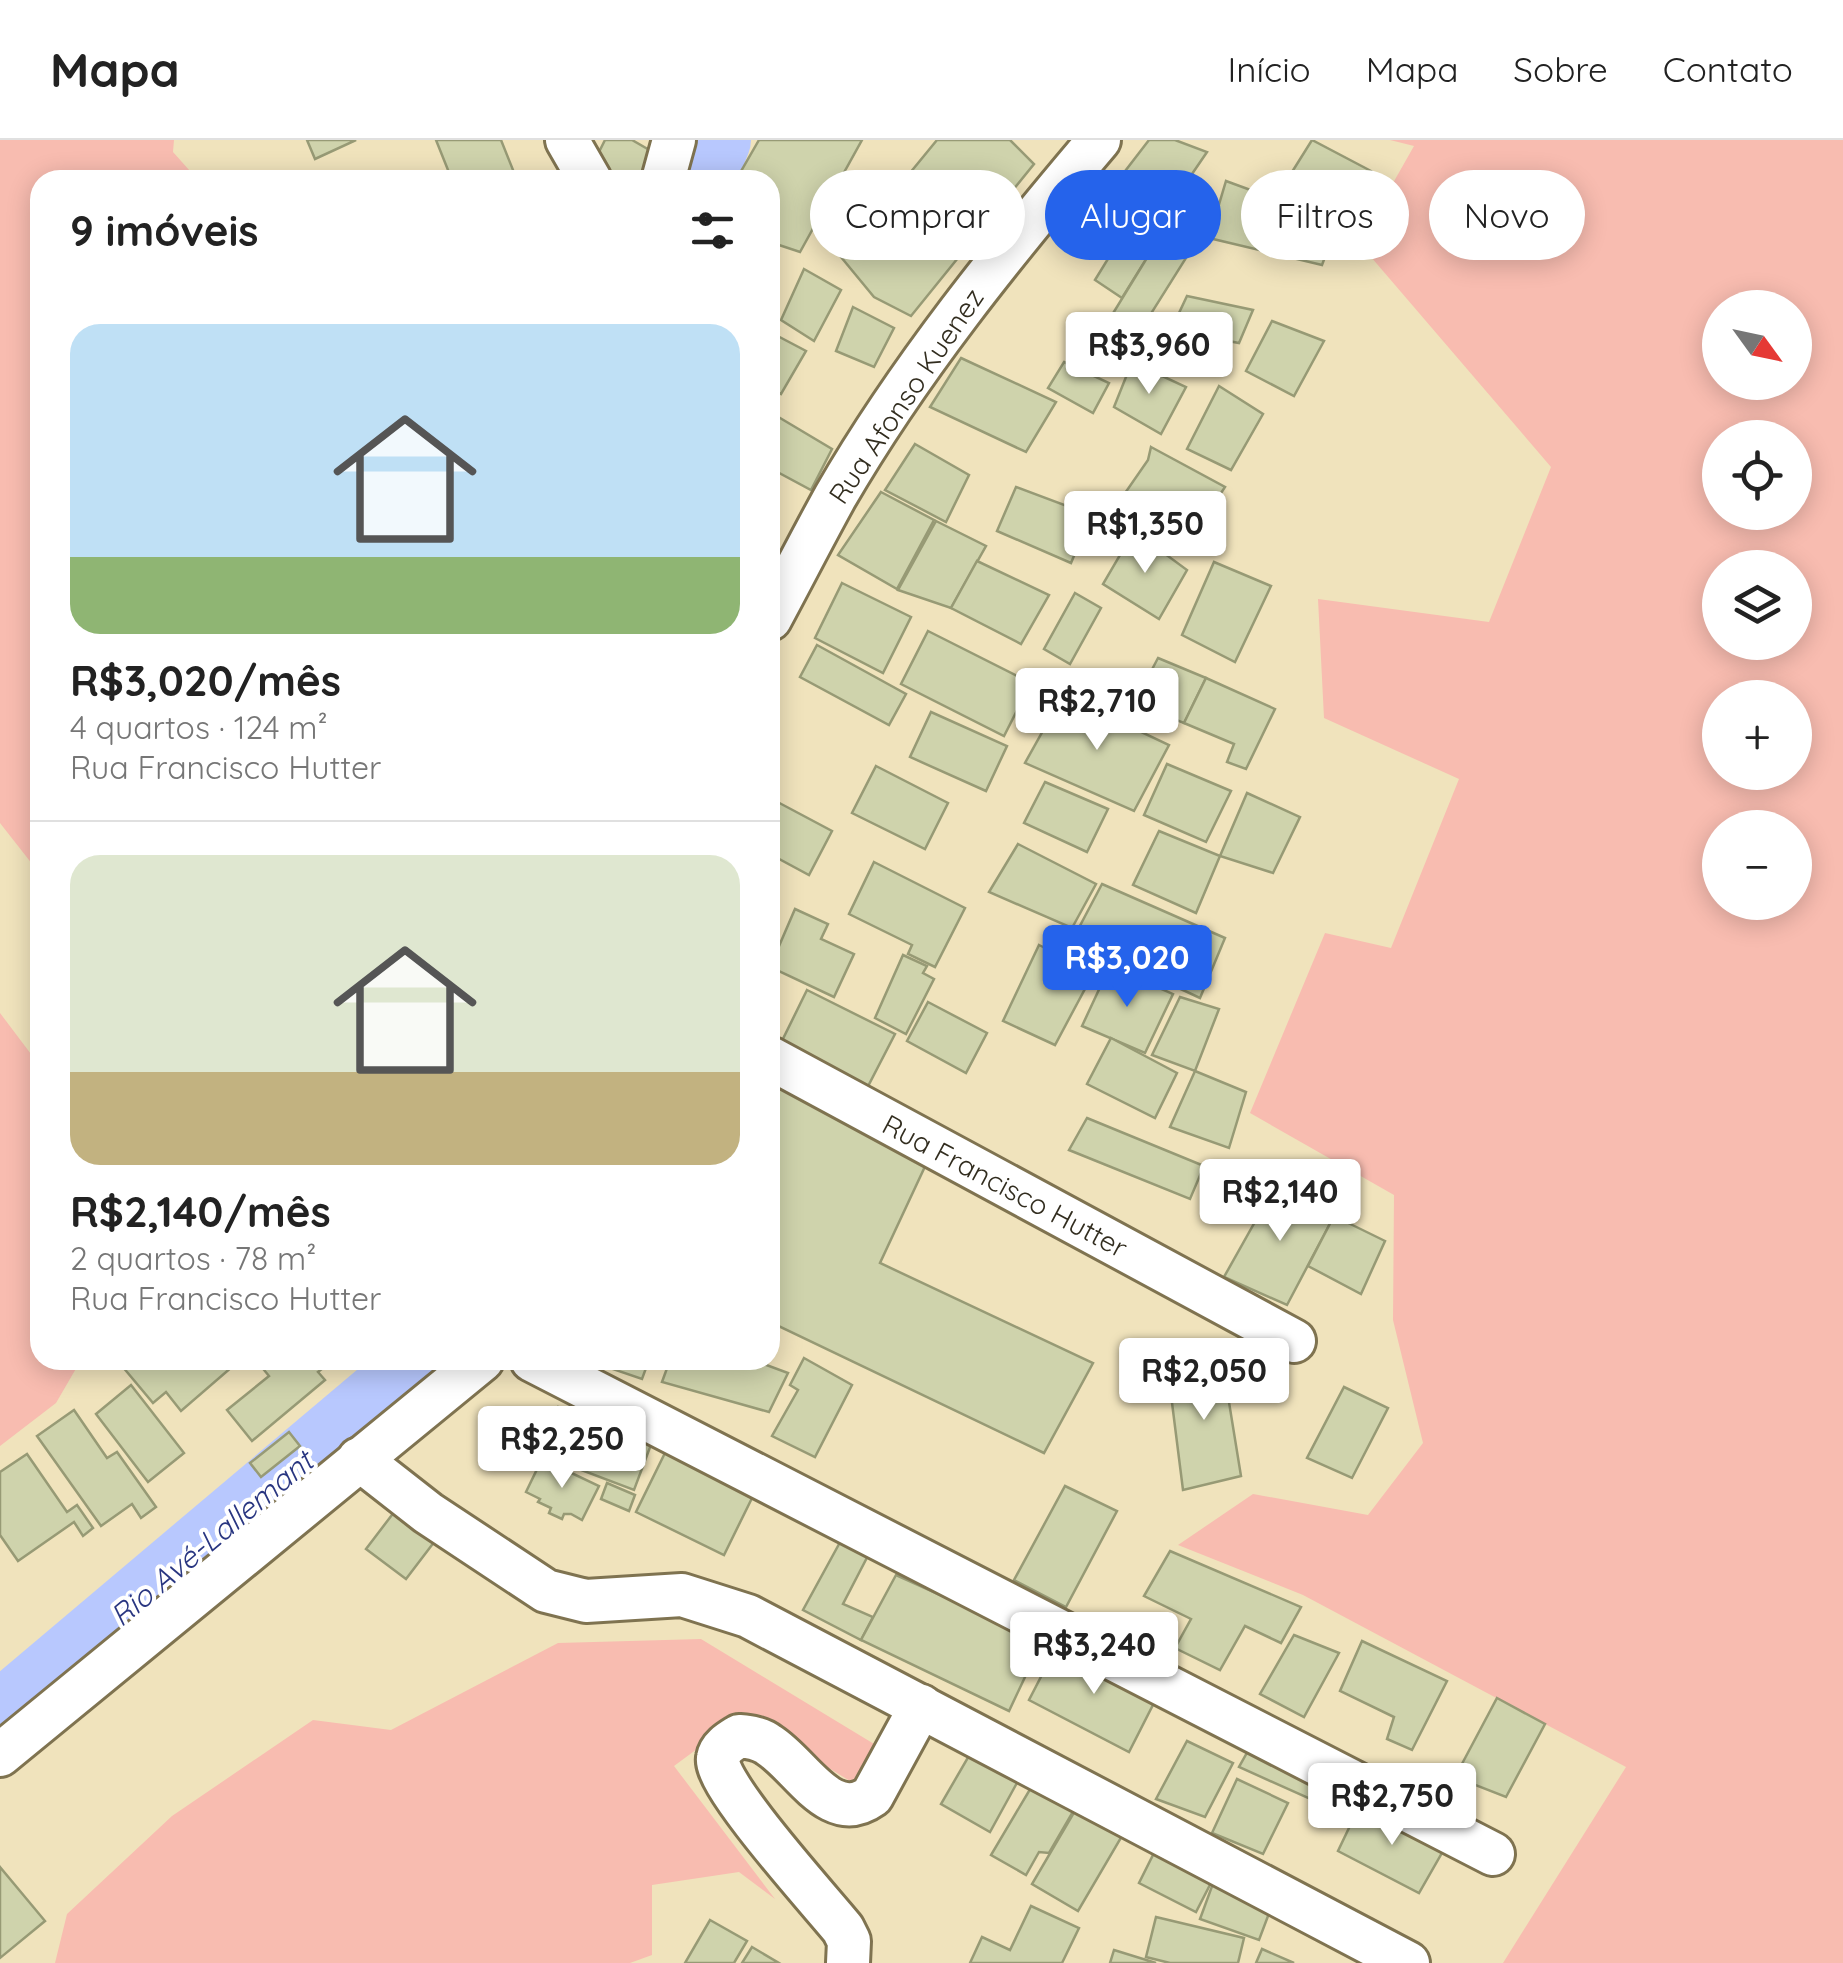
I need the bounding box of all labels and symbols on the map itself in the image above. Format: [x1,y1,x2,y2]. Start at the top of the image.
street label: Rua Afonso Kuenez [820,281,991,510]
north arrow [1702,290,1812,400]
pin: R$3,960 [1057,312,1241,397]
pin: R$1,350 [1053,491,1237,576]
pin: R$2,710 [1005,668,1189,753]
pin: R$3,020 [1035,925,1219,1010]
street label: Rua Francisco Hutter [877,1106,1134,1265]
pin: R$2,140 [1188,1159,1372,1244]
pin: R$2,050 [1112,1338,1296,1423]
pin: R$2,250 [470,1406,654,1491]
water label: Rio Avé‐Lallemant [102,1440,323,1634]
pin: R$3,240 [1002,1612,1186,1697]
pin: R$2,750 [1300,1763,1484,1848]

